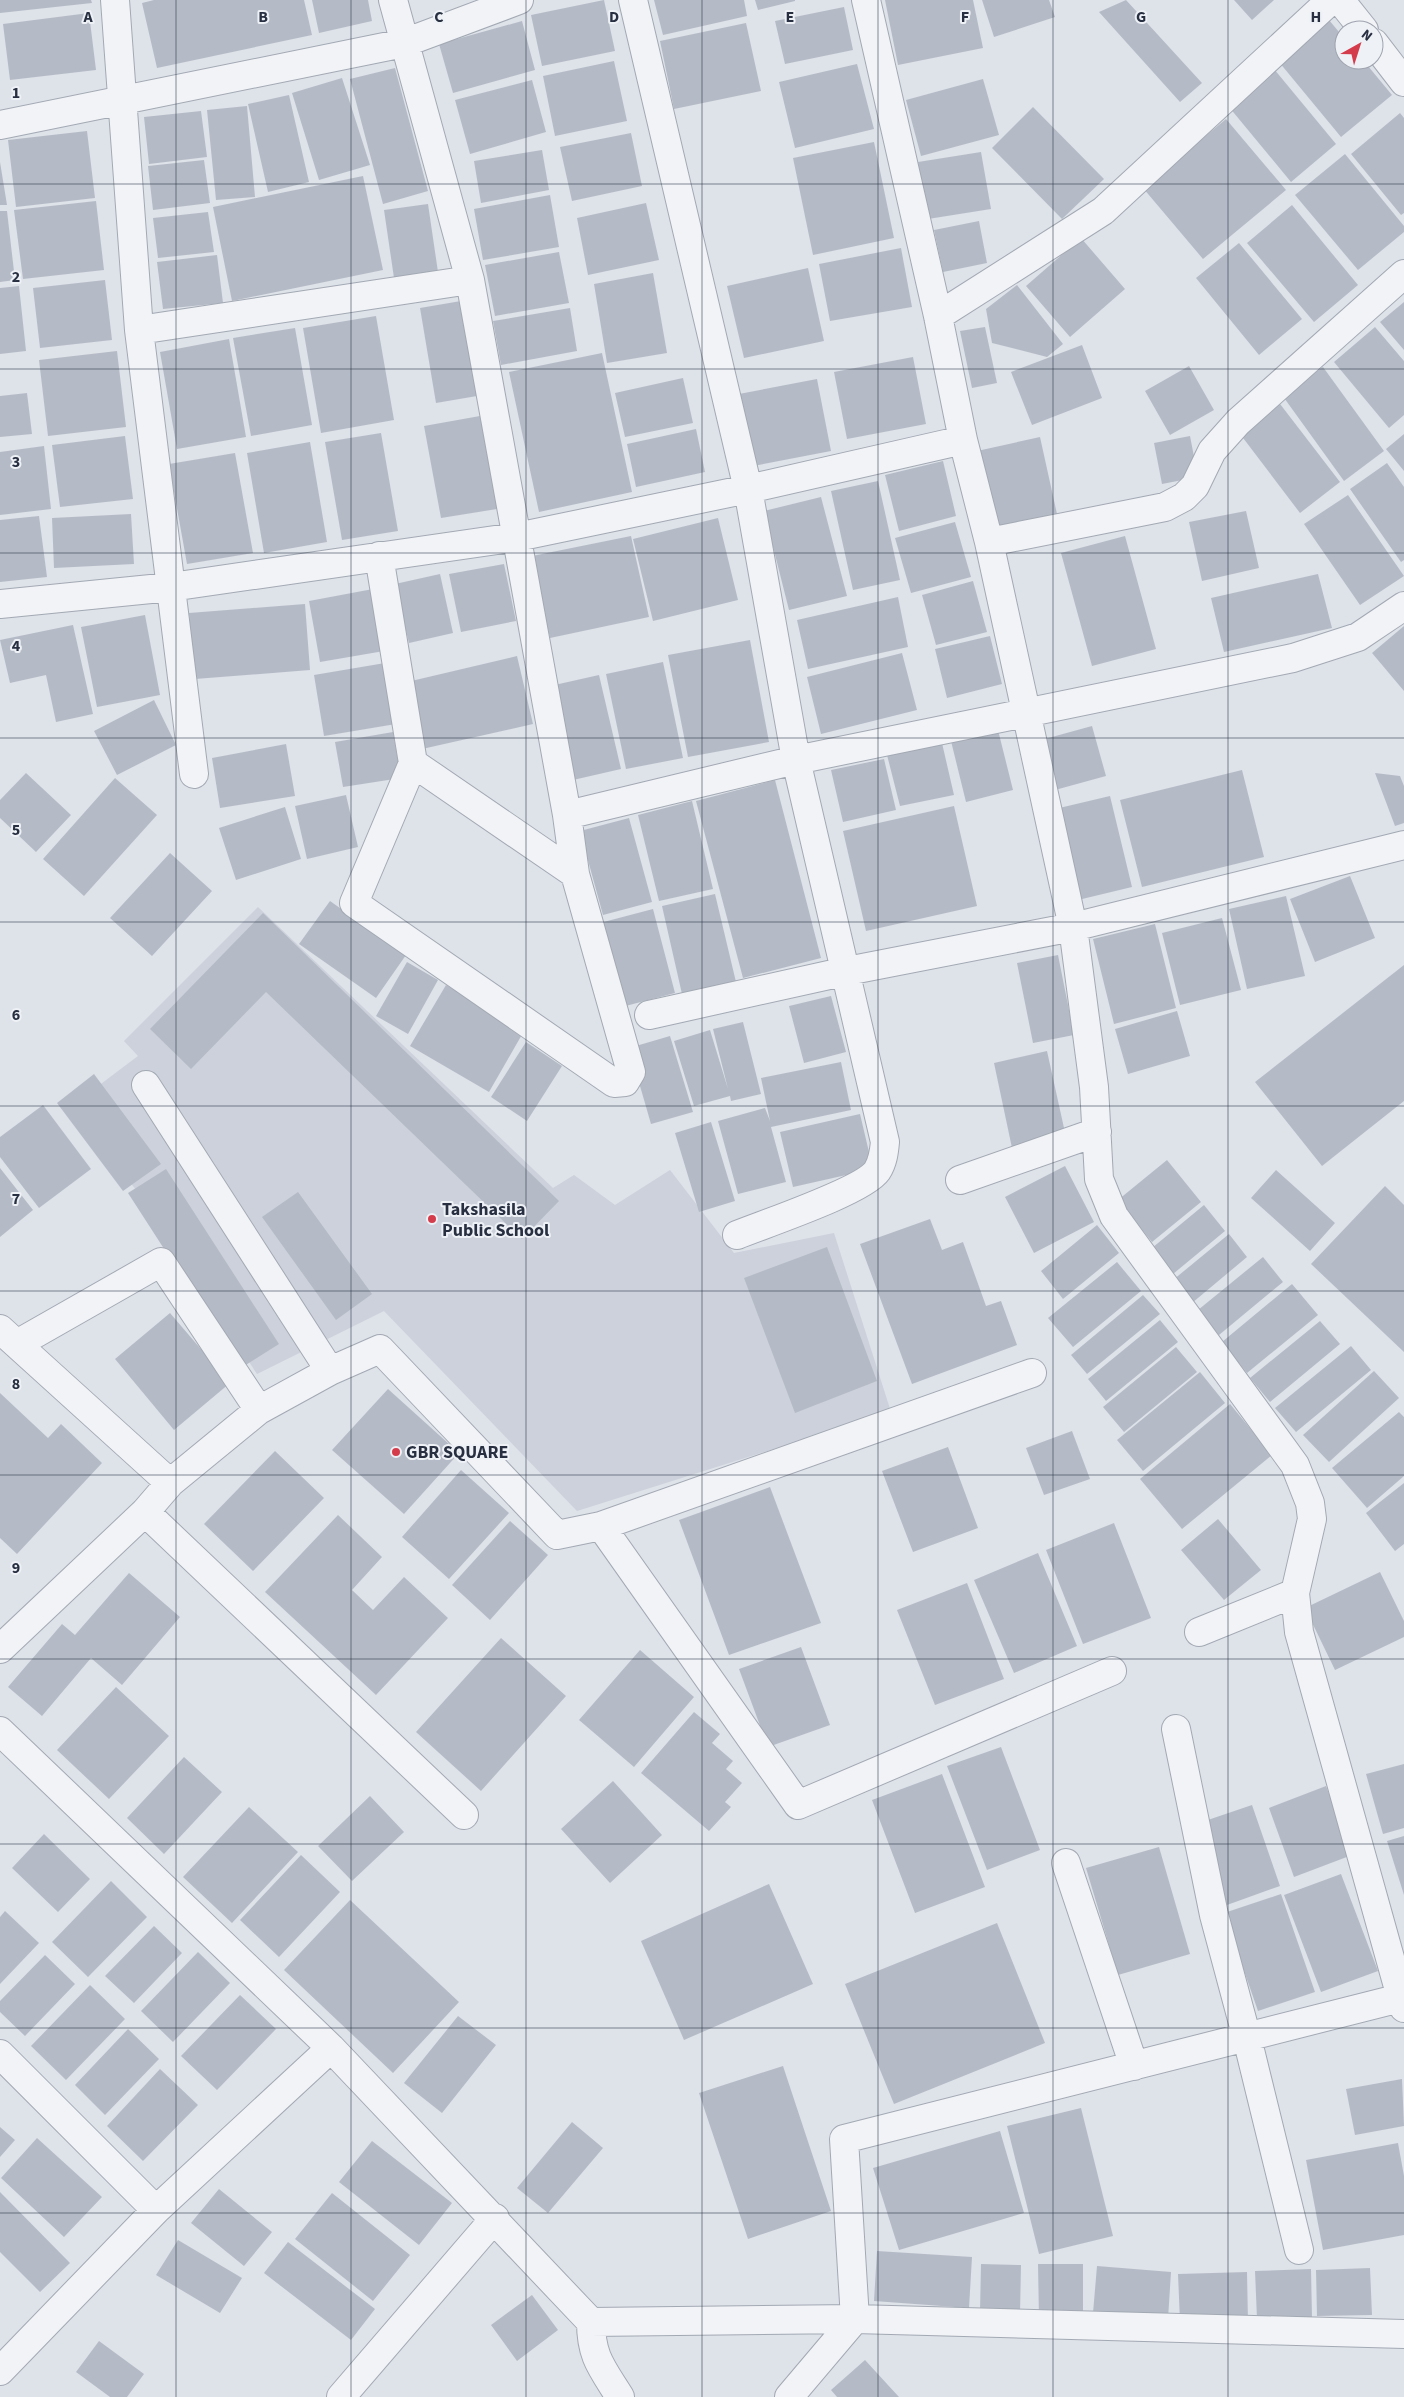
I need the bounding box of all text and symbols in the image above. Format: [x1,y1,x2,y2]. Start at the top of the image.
text: A [82,6,93,28]
text: B [258,6,268,28]
text: C [434,6,444,28]
text: D [609,6,619,28]
text: E [786,6,794,28]
text: F [961,6,969,28]
text: G [1136,6,1146,28]
text: H [1311,6,1321,28]
north arrow [1334,20,1384,70]
text: N [1357,25,1376,46]
text: 1 [12,82,20,104]
text: 2 [12,266,20,288]
text: 3 [12,451,20,473]
text: 4 [12,635,21,657]
text: 5 [12,819,20,841]
text: 6 [12,1004,20,1026]
text: 7 [12,1188,20,1210]
place label: Takshasila Public School [442,1197,549,1243]
marker: Takshasila Public School [426,1213,438,1225]
text: 8 [12,1373,20,1395]
place label: GBR SQUARE [406,1440,508,1465]
marker: GBR SQUARE [390,1446,402,1458]
text: 9 [12,1557,20,1579]

